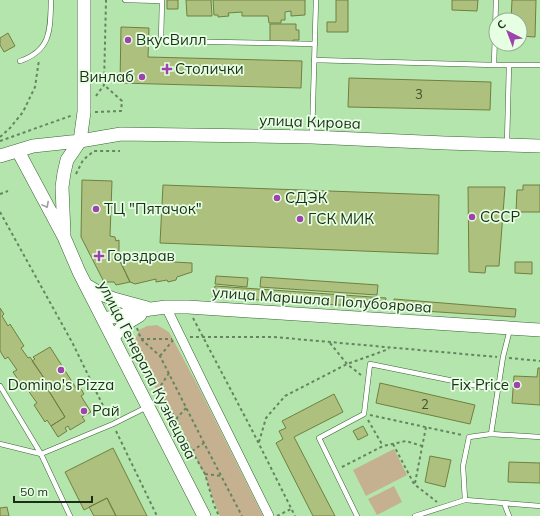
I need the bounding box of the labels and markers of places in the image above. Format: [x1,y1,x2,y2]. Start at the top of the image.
place label: ВкусВилл [136,30,207,49]
marker: ВкусВилл [123,35,133,45]
place label: Столички [175,59,244,78]
marker: Столички [162,64,172,74]
place label: Винлаб [79,67,134,86]
marker: Винлаб [137,72,147,82]
place label: СДЭК [285,188,328,207]
marker: СДЭК [272,193,282,203]
place label: ТЦ "Пятачок" [104,199,202,218]
marker: ТЦ "Пятачок" [91,204,101,214]
place label: СССР [480,207,520,226]
place label: ГСК МИК [308,209,374,228]
marker: СССР [467,212,477,222]
marker: ГСК МИК [295,214,305,224]
place label: Горздрав [107,246,175,265]
marker: Горздрав [94,251,104,261]
marker: Domino's Pizza [56,365,66,375]
place label: Domino's Pizza [8,375,114,394]
place label: Fix Price [451,375,509,394]
marker: Fix Price [512,380,522,390]
place label: Рай [92,401,120,420]
marker: Рай [79,406,89,416]

